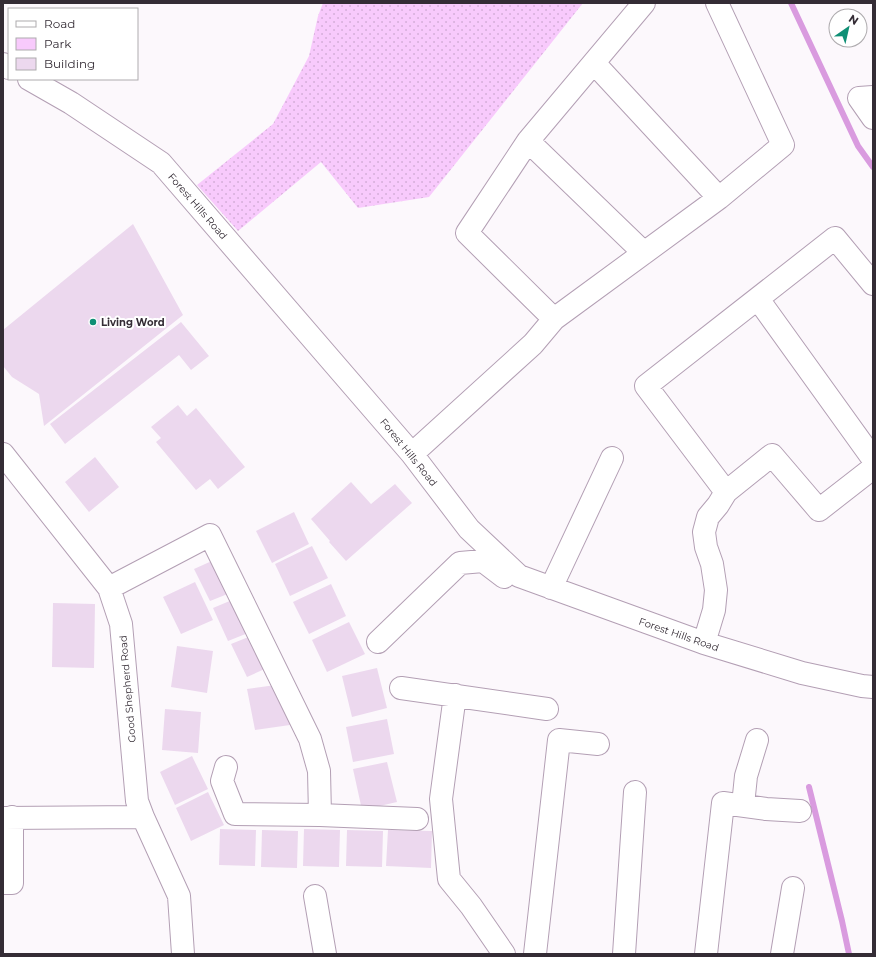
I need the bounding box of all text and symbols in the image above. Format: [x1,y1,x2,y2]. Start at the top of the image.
legend [8,8,138,80]
north arrow [828,8,868,48]
text: N [846,11,861,28]
text: Road [44,16,75,31]
text: Park [44,36,72,51]
text: Building [44,56,95,71]
street label: Forest Hills Road [165,170,230,242]
place label: Living Word [101,316,165,329]
marker: Living Word [88,317,98,327]
street label: Forest Hills Road [377,416,440,489]
street label: Forest Hills Road [637,615,721,654]
street label: Good Shepherd Road [116,635,139,743]

